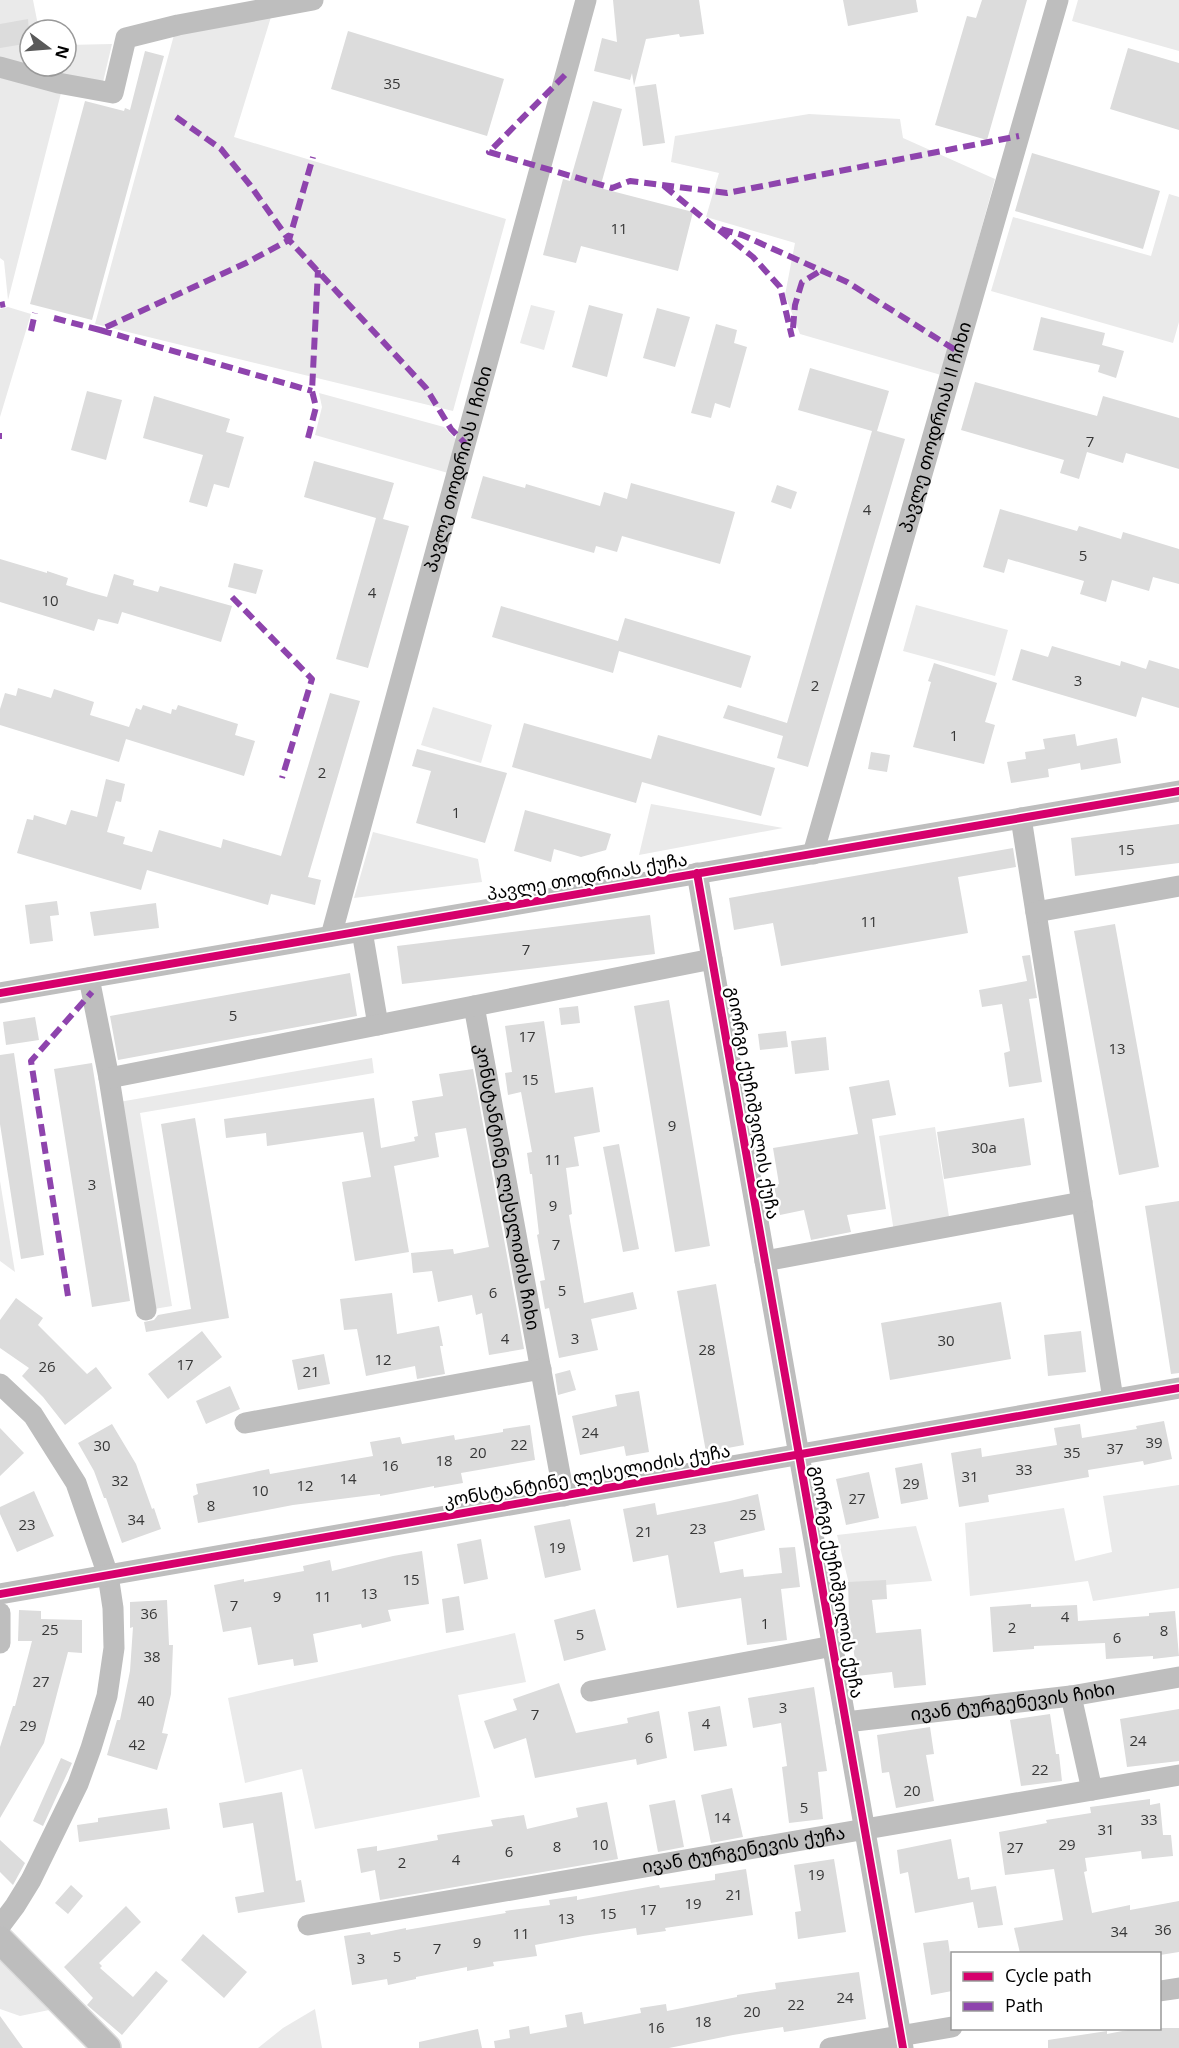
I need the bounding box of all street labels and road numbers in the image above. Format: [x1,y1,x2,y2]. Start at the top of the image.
street label: პავლე თოდრიას II ჩიხი [893,319,976,535]
street label: პავლე თოდრიას I ჩიხი [418,363,497,575]
street label: პავლე თოდრიას ქუჩა [485,847,689,905]
street label: გიორგი ქუჩიშვილის ქუჩა [722,985,786,1221]
street label: კონსტანტინე ლესელიძის ჩიხი [470,1041,546,1332]
street label: კონსტანტინე ლესელიძის ქუჩა [442,1438,732,1512]
street label: გიორგი ქუჩიშვილის ქუჩა [806,1464,870,1700]
street label: ივან ტურგენევის ჩიხი [909,1675,1117,1725]
street label: ივან ტურგენევის ქუჩა [640,1820,847,1878]

